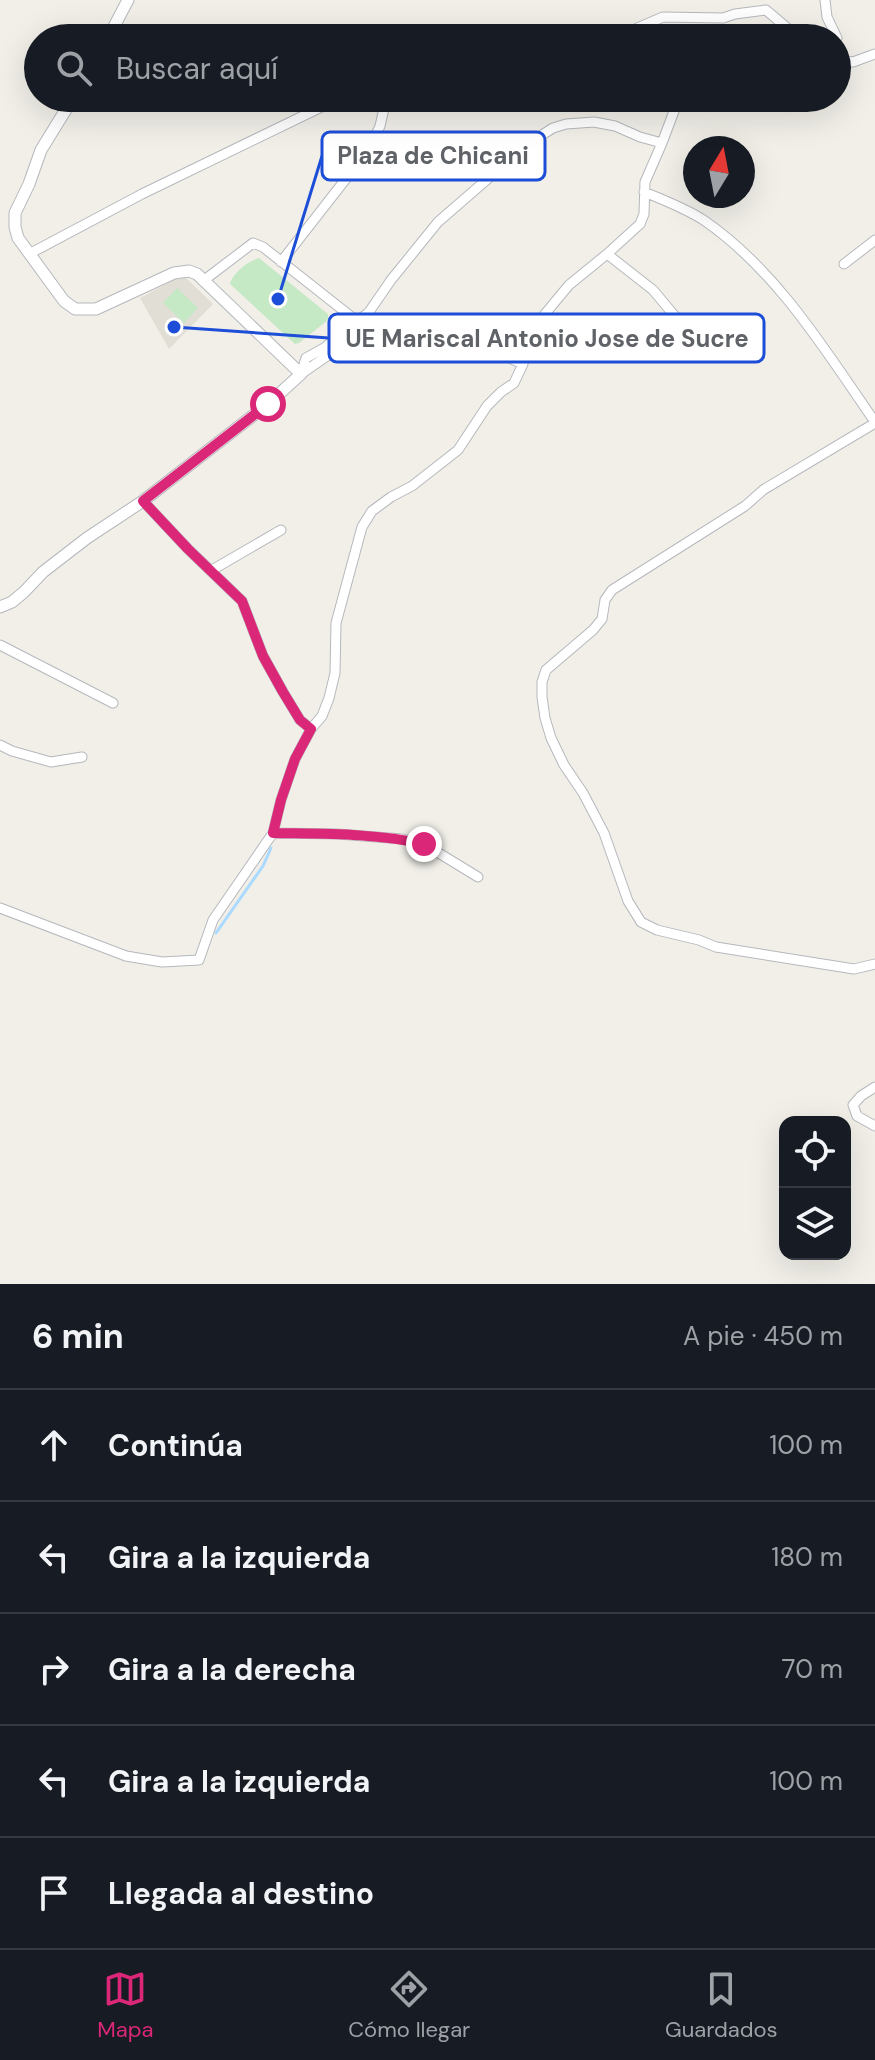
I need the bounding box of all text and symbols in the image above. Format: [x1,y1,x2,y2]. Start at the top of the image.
search box [24,24,851,112]
icon: search [52,46,96,90]
text: Buscar aquí [116,49,278,88]
callout: Plaza de Chicani [322,132,545,180]
north arrow [683,136,755,208]
text: Plaza de Chicani [337,140,529,171]
callout: UE Mariscal Antonio Jose de Sucre [329,314,764,362]
text: UE Mariscal Antonio Jose de Sucre [345,323,749,354]
route start [250,386,286,422]
route end [406,826,442,862]
map controls [779,1116,851,1260]
button: locate [779,1116,851,1188]
button: layers [779,1188,851,1260]
text: 6 min [32,1314,124,1359]
text: A pie · 450 m [683,1319,843,1353]
icon: ahead [32,1423,76,1467]
text: Continúa [108,1426,243,1465]
text: 100 m [769,1428,843,1462]
icon: left [32,1535,76,1579]
text: Gira a la izquierda [108,1538,370,1577]
text: 180 m [771,1540,843,1574]
icon: right [32,1647,76,1691]
text: Gira a la derecha [108,1650,356,1689]
text: 70 m [782,1652,843,1686]
icon: left [32,1759,76,1803]
text: Gira a la izquierda [108,1762,370,1801]
text: 100 m [769,1764,843,1798]
icon: arrive [32,1871,76,1915]
text: Llegada al destino [108,1874,374,1913]
tab: Mapa [97,1967,154,2044]
tab: Cómo llegar [348,1967,470,2044]
tab: Guardados [665,1967,778,2044]

